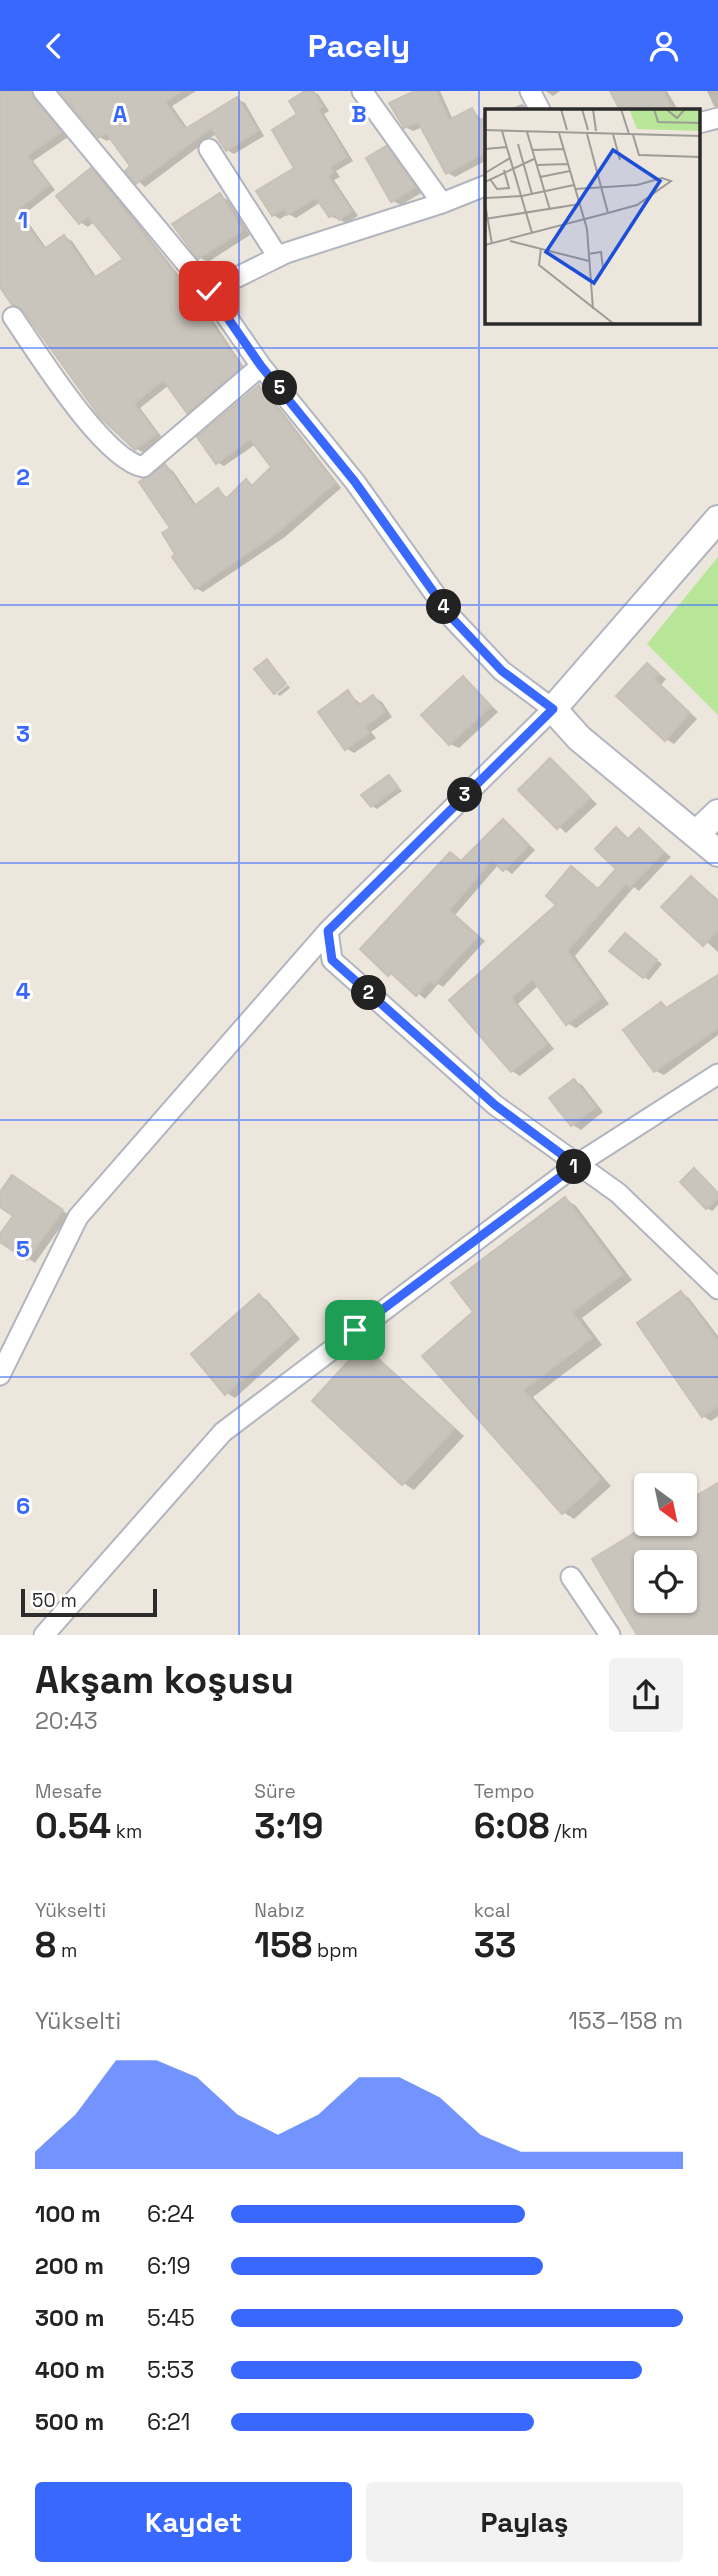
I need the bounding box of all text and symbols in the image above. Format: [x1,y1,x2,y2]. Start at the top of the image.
text: Pacely [308,26,410,66]
icon: back [35,27,73,65]
icon: person [645,27,683,65]
text: A [113,99,128,129]
text: B [351,99,367,129]
inset map [485,109,700,324]
text: 1 [18,205,28,235]
pin [179,261,239,321]
icon: check [190,272,228,310]
pin: 5 [262,371,298,405]
text: 5 [274,375,285,400]
text: 2 [16,462,30,492]
pin: 4 [426,589,462,625]
text: 4 [437,594,450,619]
text: 3 [16,719,30,749]
pin: 3 [448,777,482,813]
text: 3 [459,782,470,807]
pin: 2 [352,975,386,1011]
text: 4 [16,976,31,1006]
text: 2 [363,980,374,1005]
pin: 1 [556,1149,592,1185]
text: 1 [569,1154,578,1179]
text: 5 [16,1234,30,1264]
pin [325,1300,385,1360]
icon: arrive [336,1311,374,1349]
north arrow [634,1473,696,1537]
map controls [634,1473,697,1613]
text: 6 [16,1491,30,1521]
button: locate [634,1550,697,1613]
scale bar [21,1585,158,1617]
text: 50 m [32,1588,77,1613]
text: Akşam koşusu [35,1656,294,1704]
button: share [609,1658,683,1732]
text: 20:43 [35,1706,98,1736]
text: Mesafe [35,1779,102,1804]
text: Süre [254,1779,296,1804]
text: Tempo [474,1779,535,1804]
text: 0.54 [35,1804,111,1848]
text: 3:19 [254,1804,324,1848]
text: 6:08 [474,1804,549,1848]
text: km [111,1819,142,1844]
text: /km [549,1819,588,1844]
text: Yükselti [35,1898,106,1923]
text: Nabız [254,1898,305,1923]
text: kcal [474,1898,510,1923]
text: 8 [35,1923,56,1967]
text: 158 [254,1923,312,1967]
text: 33 [474,1923,516,1967]
text: m [56,1938,77,1963]
text: bpm [312,1938,358,1963]
text: Yükselti [35,2006,121,2036]
text: 153–158 m [568,2006,683,2036]
text: 100 m [35,2199,101,2229]
text: 6:24 [147,2199,194,2229]
text: 200 m [35,2251,104,2281]
text: 6:19 [147,2251,191,2281]
text: 300 m [35,2303,104,2333]
text: 5:45 [147,2303,195,2333]
text: 400 m [35,2355,105,2385]
text: 5:53 [147,2355,194,2385]
text: 500 m [35,2407,104,2437]
text: 6:21 [147,2407,190,2437]
button: Kaydet [35,2482,352,2562]
button: Paylaş [366,2482,683,2562]

